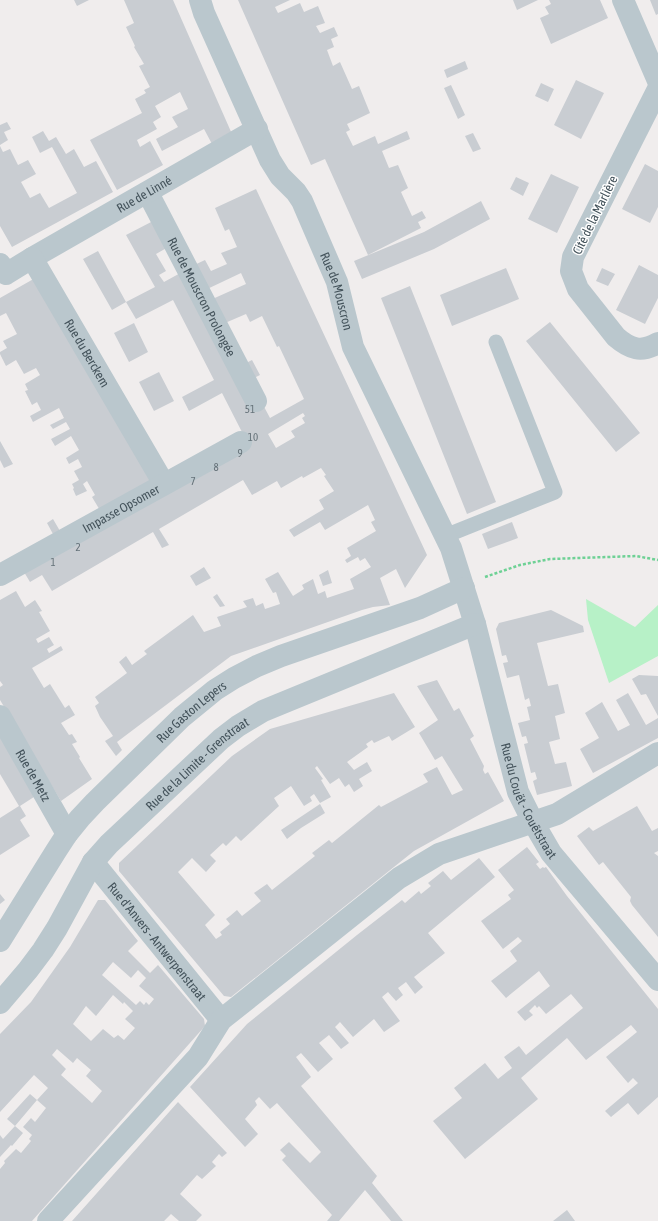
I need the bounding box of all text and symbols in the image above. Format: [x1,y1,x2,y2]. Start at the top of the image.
street label: Rue de Linné [114,172,174,215]
street label: Cité de la Marlière [569,173,621,257]
street label: Rue de Mouscron Prolongée [165,235,239,359]
street label: Rue de Mouscron [317,250,356,332]
street label: Rue du Berckem [62,316,113,389]
house number: 51 [245,403,255,415]
house number: 10 [248,431,258,443]
house number: 9 [237,447,243,459]
house number: 8 [213,461,219,473]
house number: 7 [190,475,196,487]
street label: Impasse Opsomer [80,481,162,536]
house number: 2 [75,541,81,553]
house number: 1 [50,556,56,568]
street label: Rue Gaston Lepers [153,677,229,745]
street label: Rue de la Limite - Grenstraat [142,714,252,813]
street label: Rue du Couët - Couëtstraat [498,741,560,862]
street label: Rue de Metz [13,746,54,804]
street label: Rue d'Anvers - Antwerpenstraat [105,879,210,1004]

